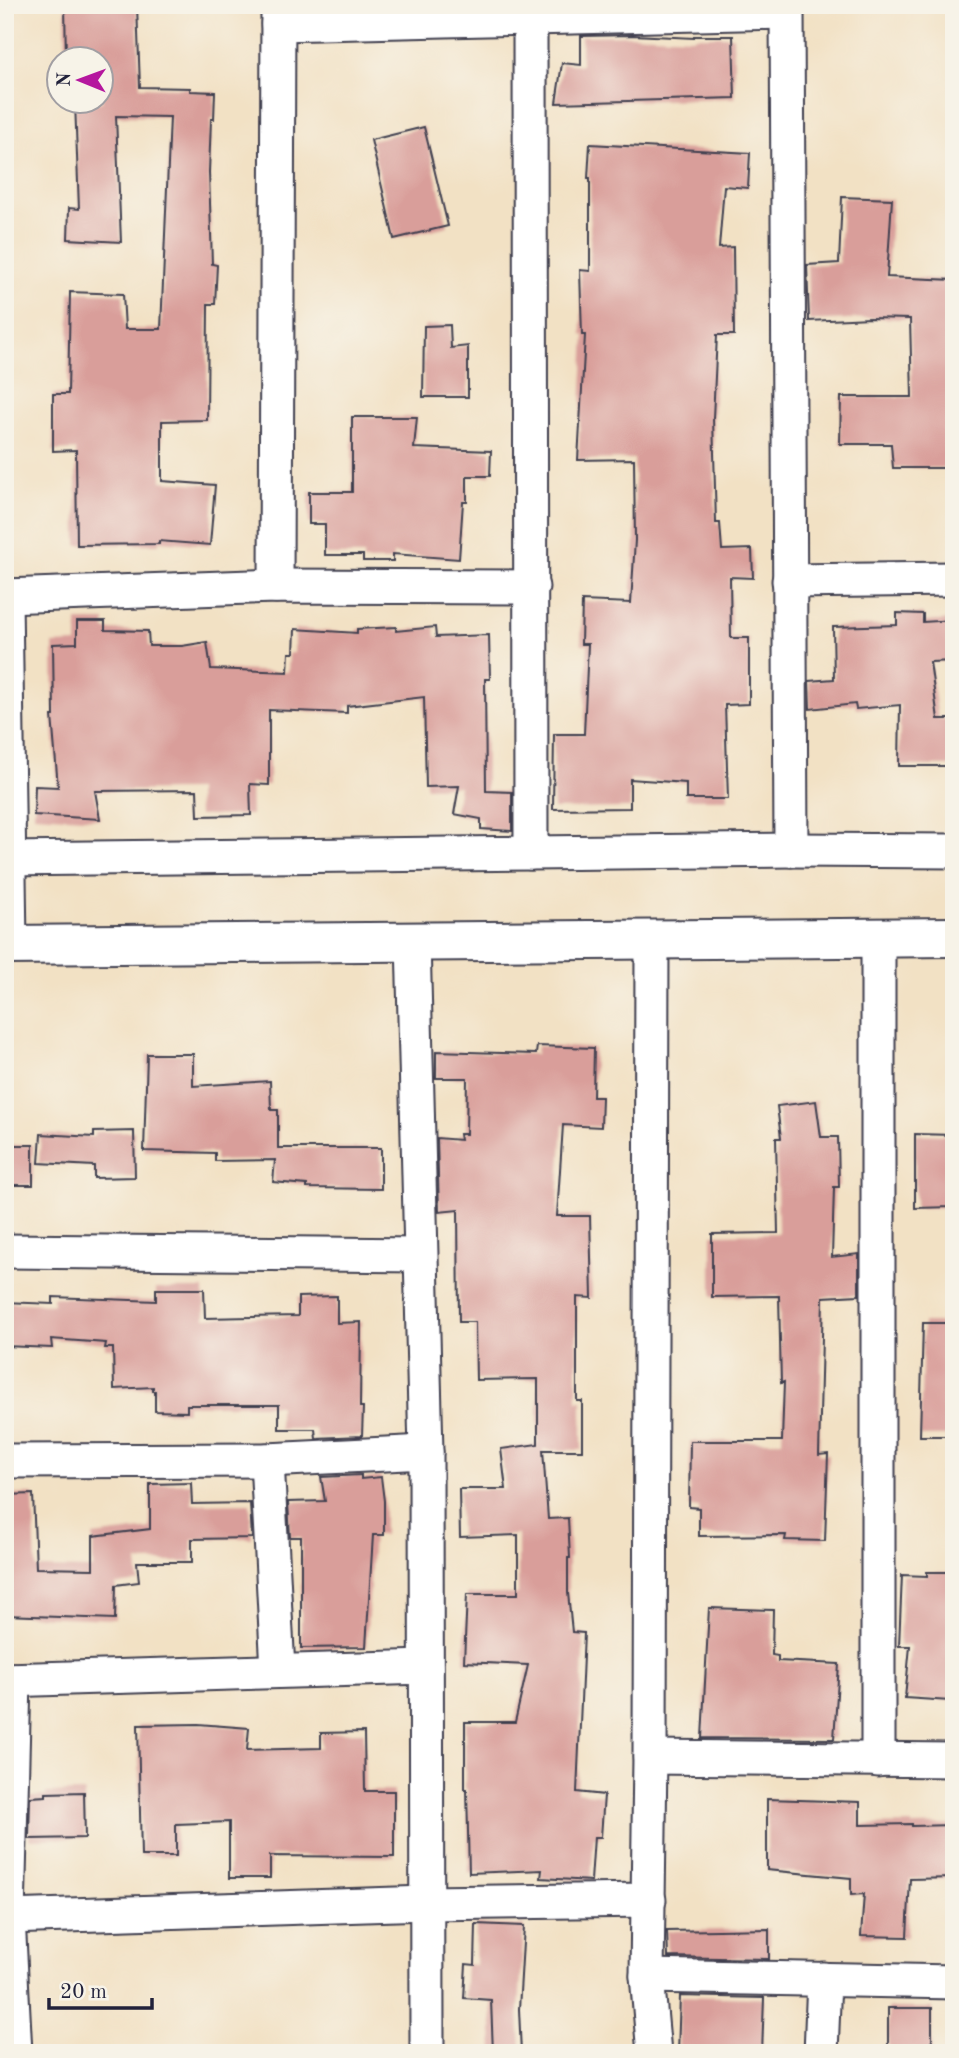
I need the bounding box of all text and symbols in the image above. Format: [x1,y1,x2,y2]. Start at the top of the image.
north arrow [46,46,116,116]
text: N [56,72,75,87]
scale bar [49,1967,152,2011]
text: 20 m [60,1982,107,2003]

